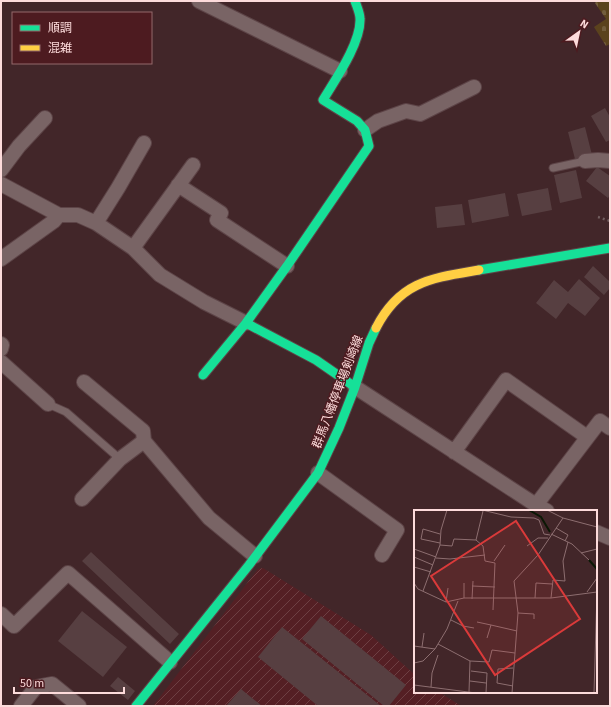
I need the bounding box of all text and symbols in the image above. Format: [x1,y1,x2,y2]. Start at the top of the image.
legend [12,12,152,64]
north arrow [559,12,599,52]
text: N [577,16,591,32]
text: 順調 [48,20,72,37]
text: 混雑 [48,40,72,57]
street label: 群馬八幡停車場剣崎線 [309,333,367,451]
inset map [414,510,597,693]
scale bar [14,669,124,695]
text: 50 m [20,675,44,692]

